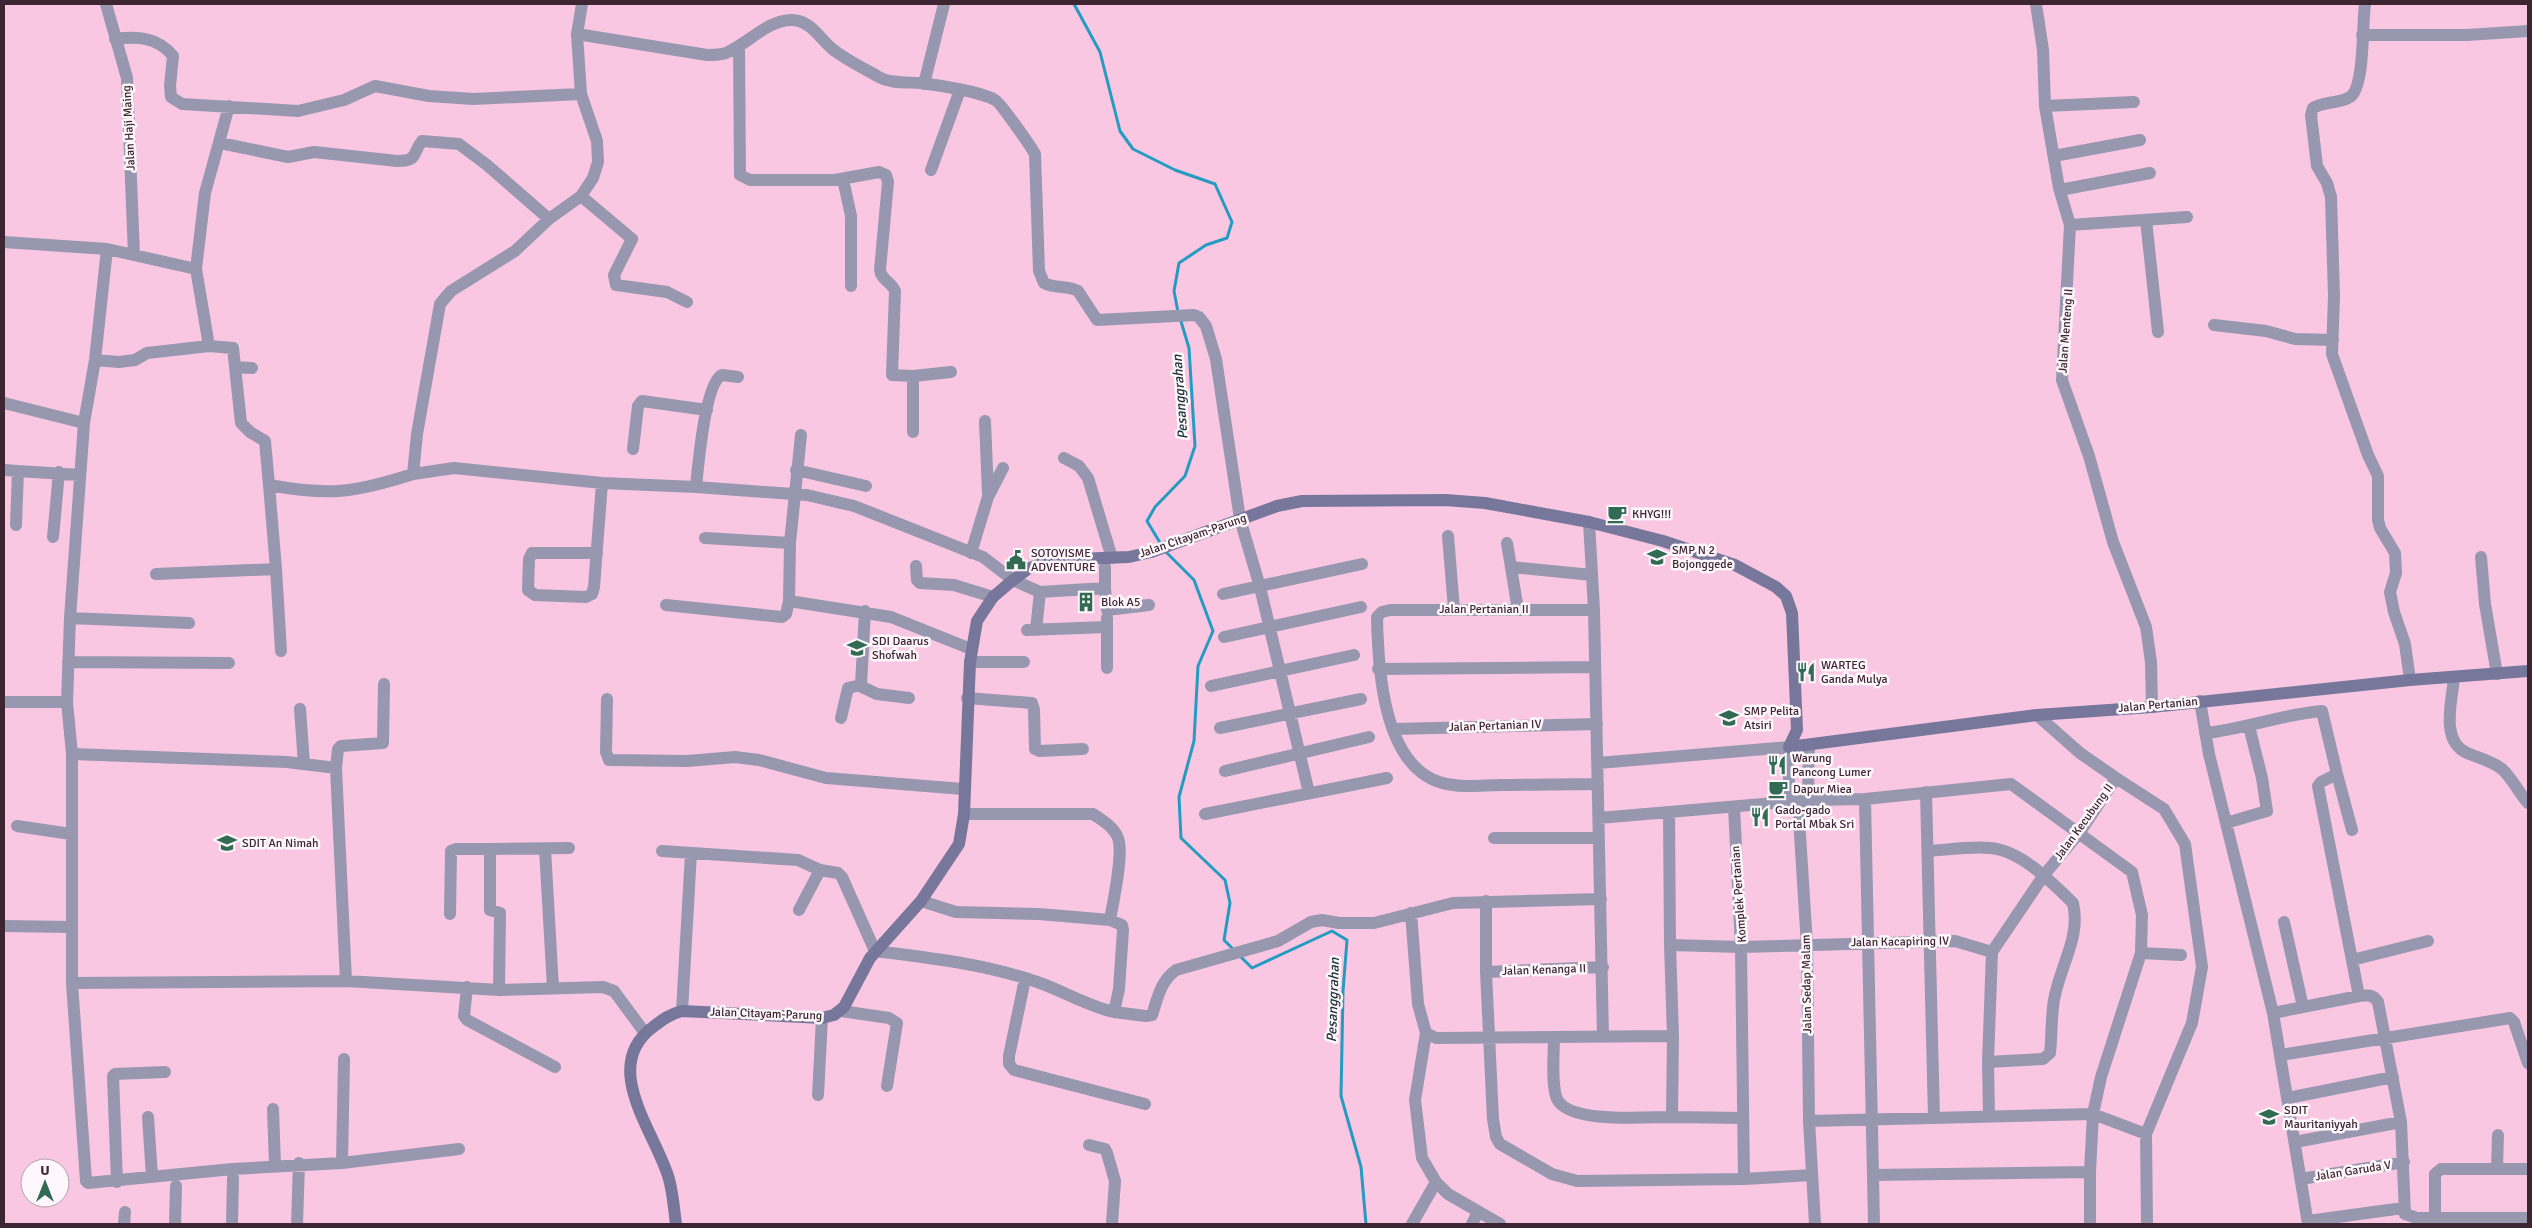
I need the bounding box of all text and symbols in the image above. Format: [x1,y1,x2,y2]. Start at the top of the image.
street label: Jalan Haji Maing [119,85,139,171]
street label: Jalan Menteng II [2056,288,2076,374]
water label: Pesanggrahan [1169,354,1191,440]
cafe icon: KHYG!!! [1606,503,1628,525]
place label: KHYG!!! [1632,507,1671,522]
street label: Jalan Citayam-Parung [1137,511,1249,561]
place label: SMP N 2 Bojonggede [1672,543,1733,572]
place label: SOTOYISME ADVENTURE [1031,546,1096,575]
school or university icon: SMP N 2 Bojonggede [1646,546,1668,568]
public building icon: SOTOYISME ADVENTURE [1005,549,1027,571]
building icon: Blok A5 [1075,591,1097,613]
place label: Blok A5 [1101,595,1140,610]
street label: Jalan Pertanian II [1439,602,1529,617]
place label: SDI Daarus Shofwah [872,634,929,663]
school or university icon: SDI Daarus Shofwah [846,637,868,659]
place label: WARTEG Ganda Mulya [1821,658,1888,687]
restaurant icon: WARTEG Ganda Mulya [1795,661,1817,683]
street label: Jalan Pertanian [2118,694,2198,716]
place label: SMP Pelita Atsiri [1744,704,1799,733]
school or university icon: SMP Pelita Atsiri [1718,707,1740,729]
street label: Jalan Pertanian IV [1448,717,1542,735]
place label: Warung Pancong Lumer [1792,751,1872,780]
restaurant icon: Warung Pancong Lumer [1766,754,1788,776]
cafe icon: Dapur Miea [1767,778,1789,800]
street label: Jalan Kecubung II [2051,781,2117,863]
place label: Dapur Miea [1793,782,1852,797]
place label: Gado-gado Portal Mbak Sri [1775,803,1854,832]
restaurant icon: Gado-gado Portal Mbak Sri [1749,806,1771,828]
school or university icon: SDIT An Nimah [216,832,238,854]
place label: SDIT An Nimah [242,836,319,851]
street label: Komplek Pertanian [1728,845,1750,943]
street label: Jalan Sedap Malam [1799,934,1815,1034]
street label: Jalan Kacapiring IV [1851,934,1949,950]
water label: Pesanggrahan [1323,957,1343,1043]
street label: Jalan Kenanga II [1502,961,1586,979]
street label: Jalan Citayam-Parung [710,1005,822,1023]
place label: SDIT Mauritaniyyah [2284,1103,2358,1132]
school or university icon: SDIT Mauritaniyyah [2258,1106,2280,1128]
north arrow [20,1158,70,1208]
street label: Jalan Garuda V [2314,1158,2392,1184]
text: U [40,1162,50,1179]

